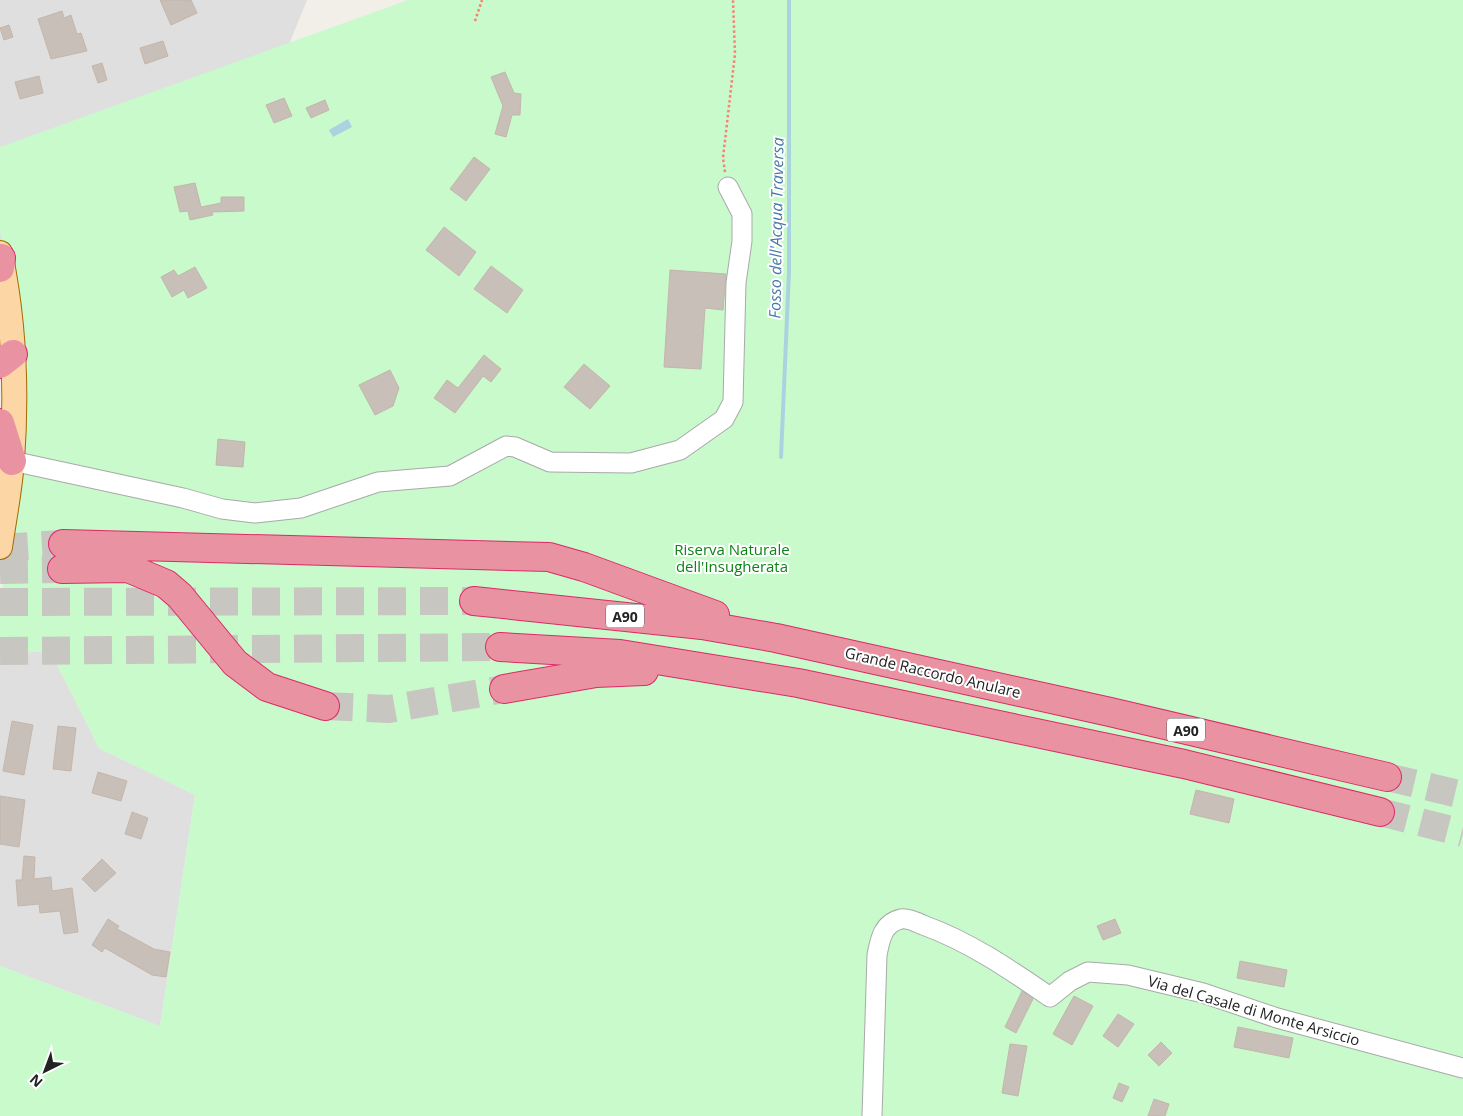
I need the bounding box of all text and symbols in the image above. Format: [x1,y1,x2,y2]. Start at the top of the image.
water label: Fosso dell'Acqua Traversa [763,137,789,319]
park label: Riserva Naturale dell'Insugherata [674,539,790,576]
road number: A90 [606,604,644,628]
street label: Grande Raccordo Anulare [843,642,1023,702]
road number: A90 [1167,718,1205,742]
street label: Via del Casale di Monte Arsiccio [1146,970,1362,1050]
north arrow [20,1046,70,1096]
text: N [25,1070,47,1092]

